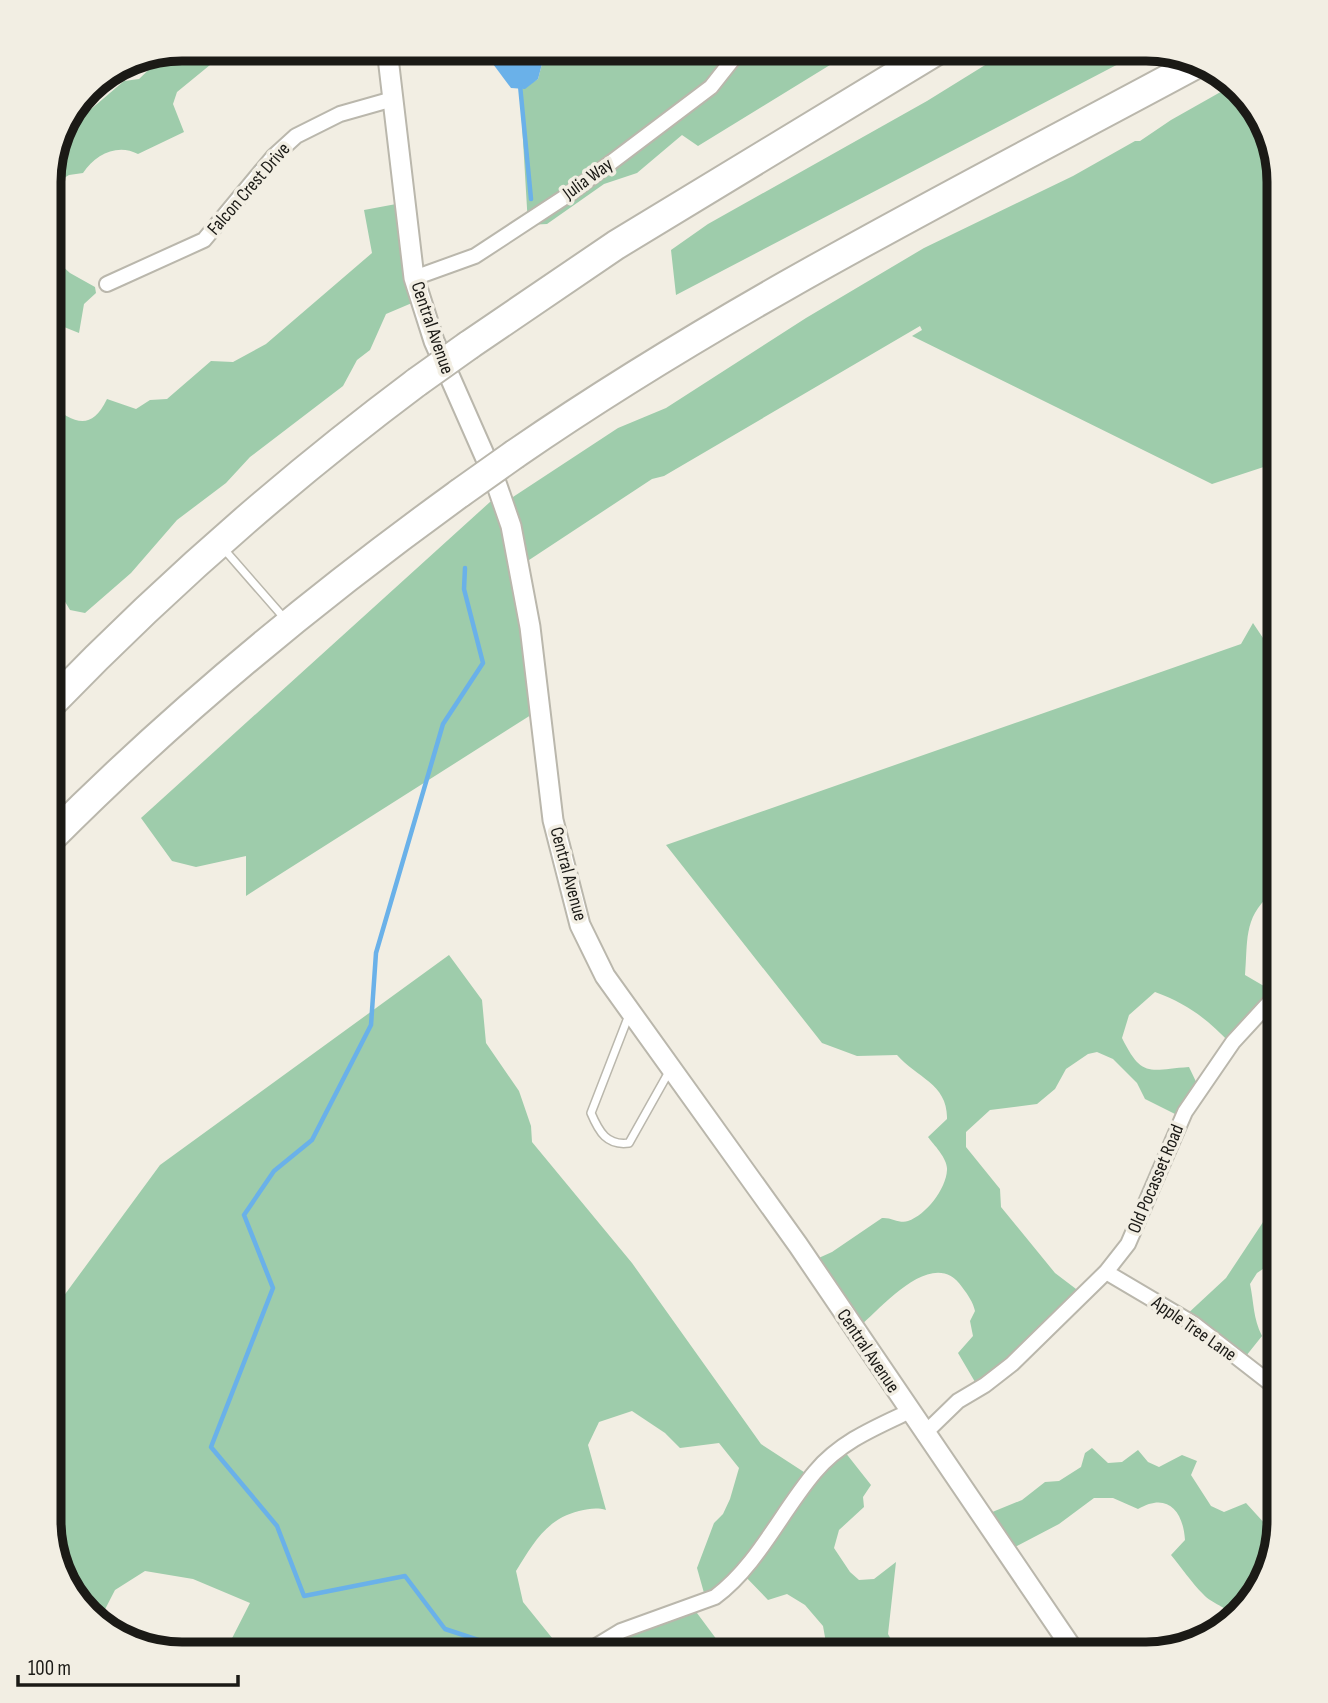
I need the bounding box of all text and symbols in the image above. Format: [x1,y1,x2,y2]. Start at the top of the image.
street label: Falcon Crest Drive [203,138,295,240]
street label: Julia Way [558,153,618,205]
street label: Central Avenue [405,279,459,377]
street label: Central Avenue [544,825,592,923]
street label: Old Pocasset Road [1123,1121,1189,1237]
street label: Apple Tree Lane [1146,1291,1241,1367]
street label: Central Avenue [832,1305,904,1397]
scale bar [18,1644,238,1688]
text: 100 m [28,1656,71,1681]

